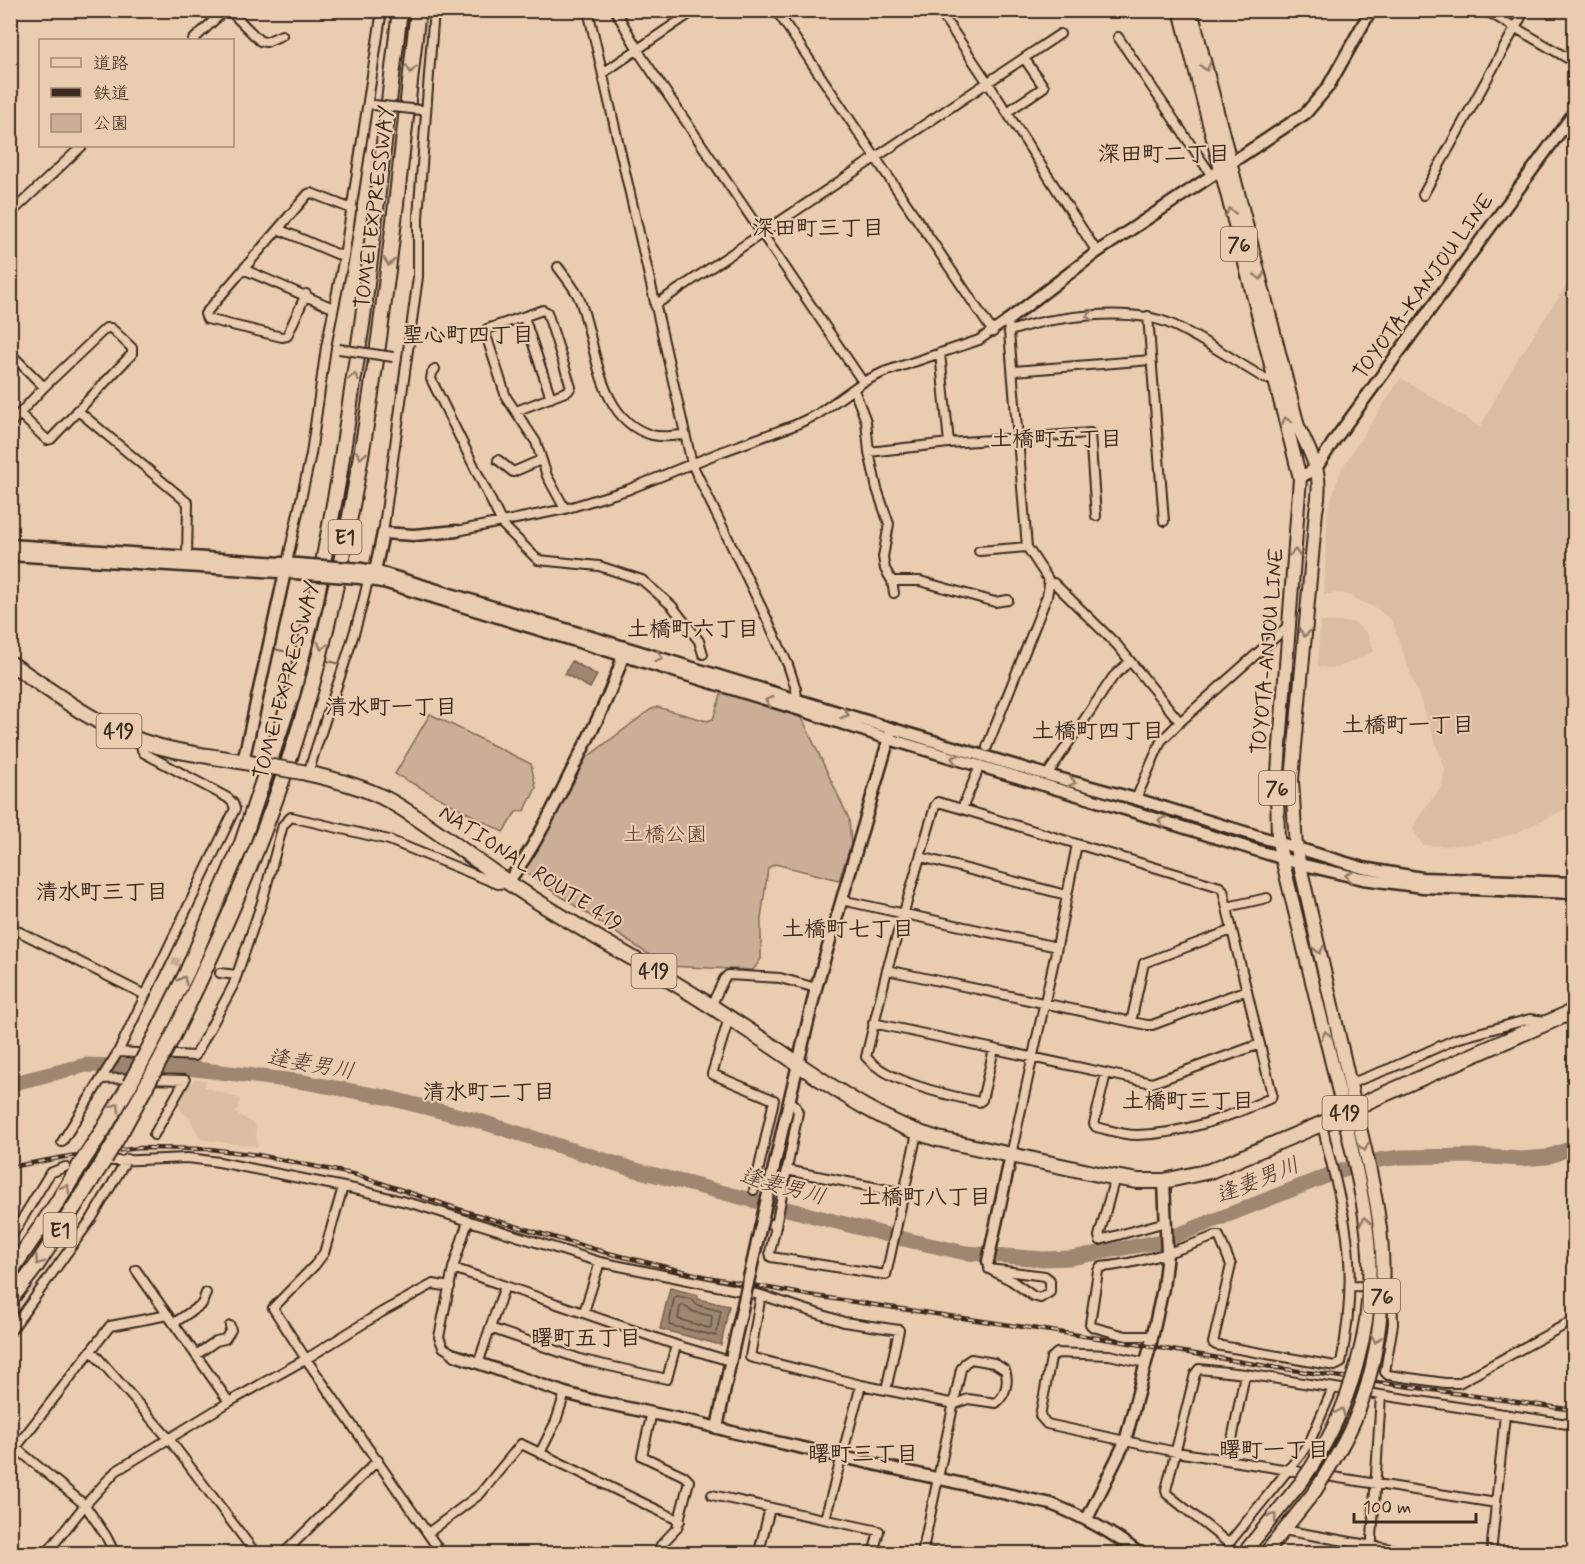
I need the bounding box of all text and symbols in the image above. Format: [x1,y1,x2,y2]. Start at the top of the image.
legend [39,39,234,147]
text: 道路 [93,52,129,76]
one-way arrow [1199,61,1211,72]
one-way arrow [406,64,418,73]
text: 鉄道 [93,82,129,106]
street label: TOMEI EXPRESSWAY [349,104,401,310]
text: 公園 [93,112,129,136]
district label: 深田町二丁目 [1098,141,1230,169]
street label: TOYOTA-KANJOU LINE [1347,188,1501,385]
one-way arrow [1225,207,1238,217]
district label: 深田町三丁目 [752,215,884,243]
road number: 76 [1221,227,1257,261]
one-way arrow [383,258,395,267]
one-way arrow [1253,271,1266,281]
one-way arrow [1085,310,1094,323]
district label: 聖心町四丁目 [402,322,534,350]
one-way arrow [347,373,360,383]
one-way arrow [1280,416,1293,426]
district label: 土橋町五丁目 [990,426,1122,454]
one-way arrow [355,451,367,460]
road number: E1 [328,520,362,554]
street label: TOYOTA-ANJOU LINE [1245,547,1291,755]
one-way arrow [1288,548,1301,557]
street label: TOMEI EXPRESSWAY [247,578,327,783]
district label: 土橋町六丁目 [627,616,759,644]
one-way arrow [1299,628,1312,637]
one-way arrow [316,641,329,651]
one-way arrow [653,650,664,662]
district label: 清水町一丁目 [325,694,457,722]
one-way arrow [764,696,775,708]
one-way arrow [839,707,850,719]
district label: 土橋町一丁目 [1342,712,1474,740]
road number: 419 [96,714,142,748]
district label: 土橋町四丁目 [1032,718,1164,746]
one-way arrow [950,754,961,766]
road number: 76 [1259,771,1295,805]
one-way arrow [1067,774,1077,787]
street label: NATIONAL ROUTE 419 [433,799,627,939]
one-way arrow [1157,815,1168,828]
park label: 土橋公園 [623,821,707,849]
one-way arrow [1344,870,1354,883]
district label: 清水町三丁目 [36,879,168,907]
district label: 土橋町七丁目 [782,916,914,944]
one-way arrow [1312,945,1325,955]
road number: 419 [632,954,676,988]
one-way arrow [175,976,187,987]
one-way arrow [1320,1030,1333,1040]
water label: 逢妻男川 [265,1044,356,1086]
district label: 清水町二丁目 [423,1079,555,1107]
district label: 土橋町三丁目 [1122,1088,1254,1116]
road number: 419 [1322,1096,1368,1130]
one-way arrow [109,1103,121,1113]
one-way arrow [1356,1141,1369,1151]
water label: 逢妻男川 [1212,1151,1304,1210]
water label: 逢妻男川 [736,1162,829,1212]
one-way arrow [59,1184,70,1195]
district label: 土橋町八丁目 [859,1184,991,1212]
road number: E1 [44,1213,76,1247]
one-way arrow [1359,1216,1371,1225]
one-way arrow [35,1254,46,1265]
road number: 76 [1364,1279,1400,1313]
district label: 曙町五丁目 [531,1325,641,1353]
one-way arrow [1370,1334,1383,1344]
one-way arrow [1334,1407,1346,1418]
district label: 曙町一丁目 [1219,1437,1329,1465]
district label: 曙町三丁目 [808,1441,918,1469]
scale bar [1354,1486,1476,1524]
text: 100 m [1363,1496,1411,1520]
one-way arrow [1266,1513,1277,1524]

